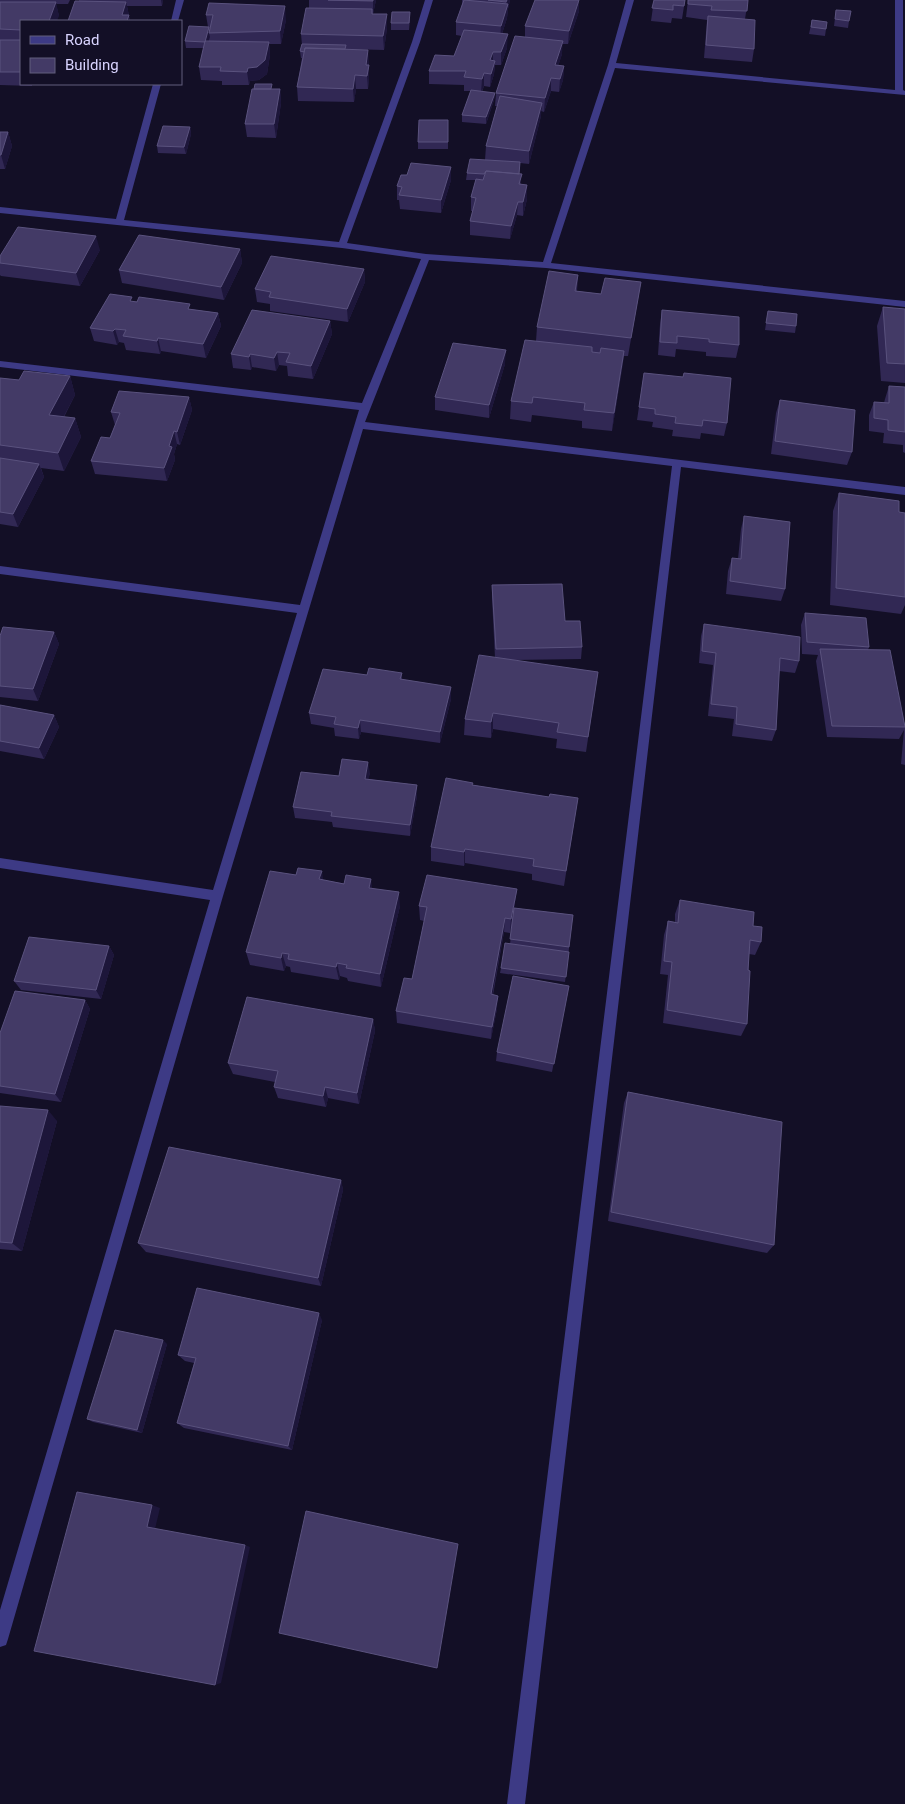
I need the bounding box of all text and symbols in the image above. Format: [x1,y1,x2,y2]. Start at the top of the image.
legend [20,20,182,85]
text: Road [65,31,99,49]
text: Building [65,56,119,74]

